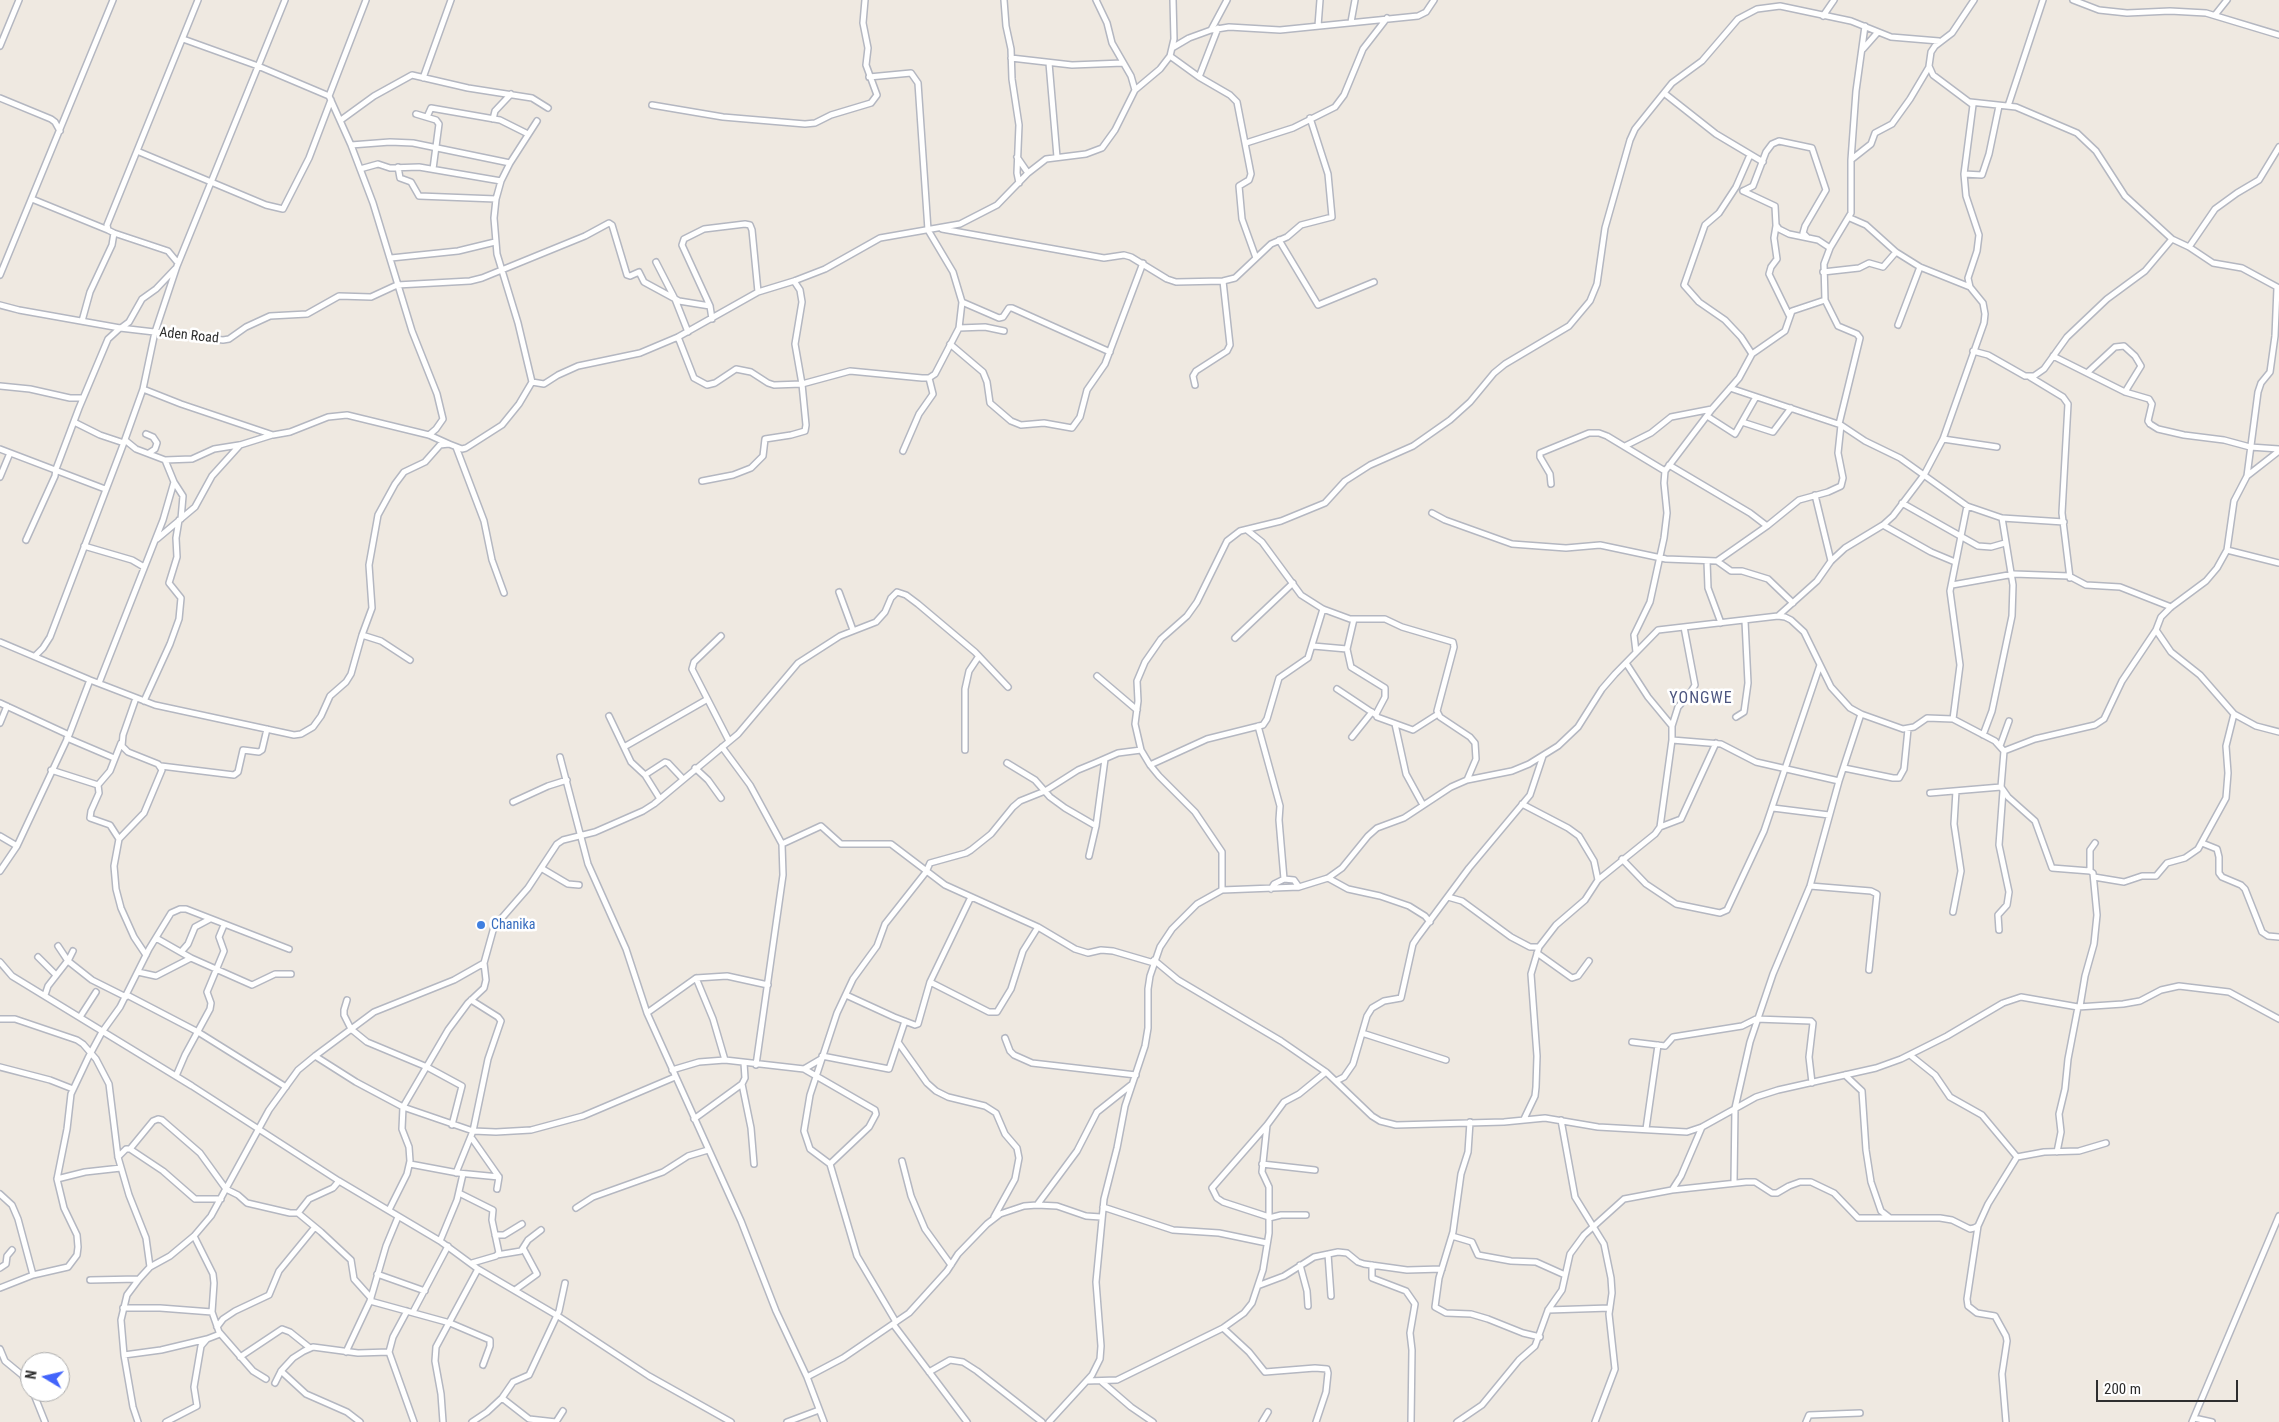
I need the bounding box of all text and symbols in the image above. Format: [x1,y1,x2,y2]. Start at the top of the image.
street label: Aden Road [158,325,220,347]
district label: YONGWE [1669,689,1733,709]
place label: Chanika [491,917,535,933]
marker: Chanika [475,919,487,931]
north arrow [20,1352,70,1402]
text: N [23,1369,40,1380]
scale bar [2099,1370,2242,1402]
text: 200 m [2104,1380,2141,1398]

